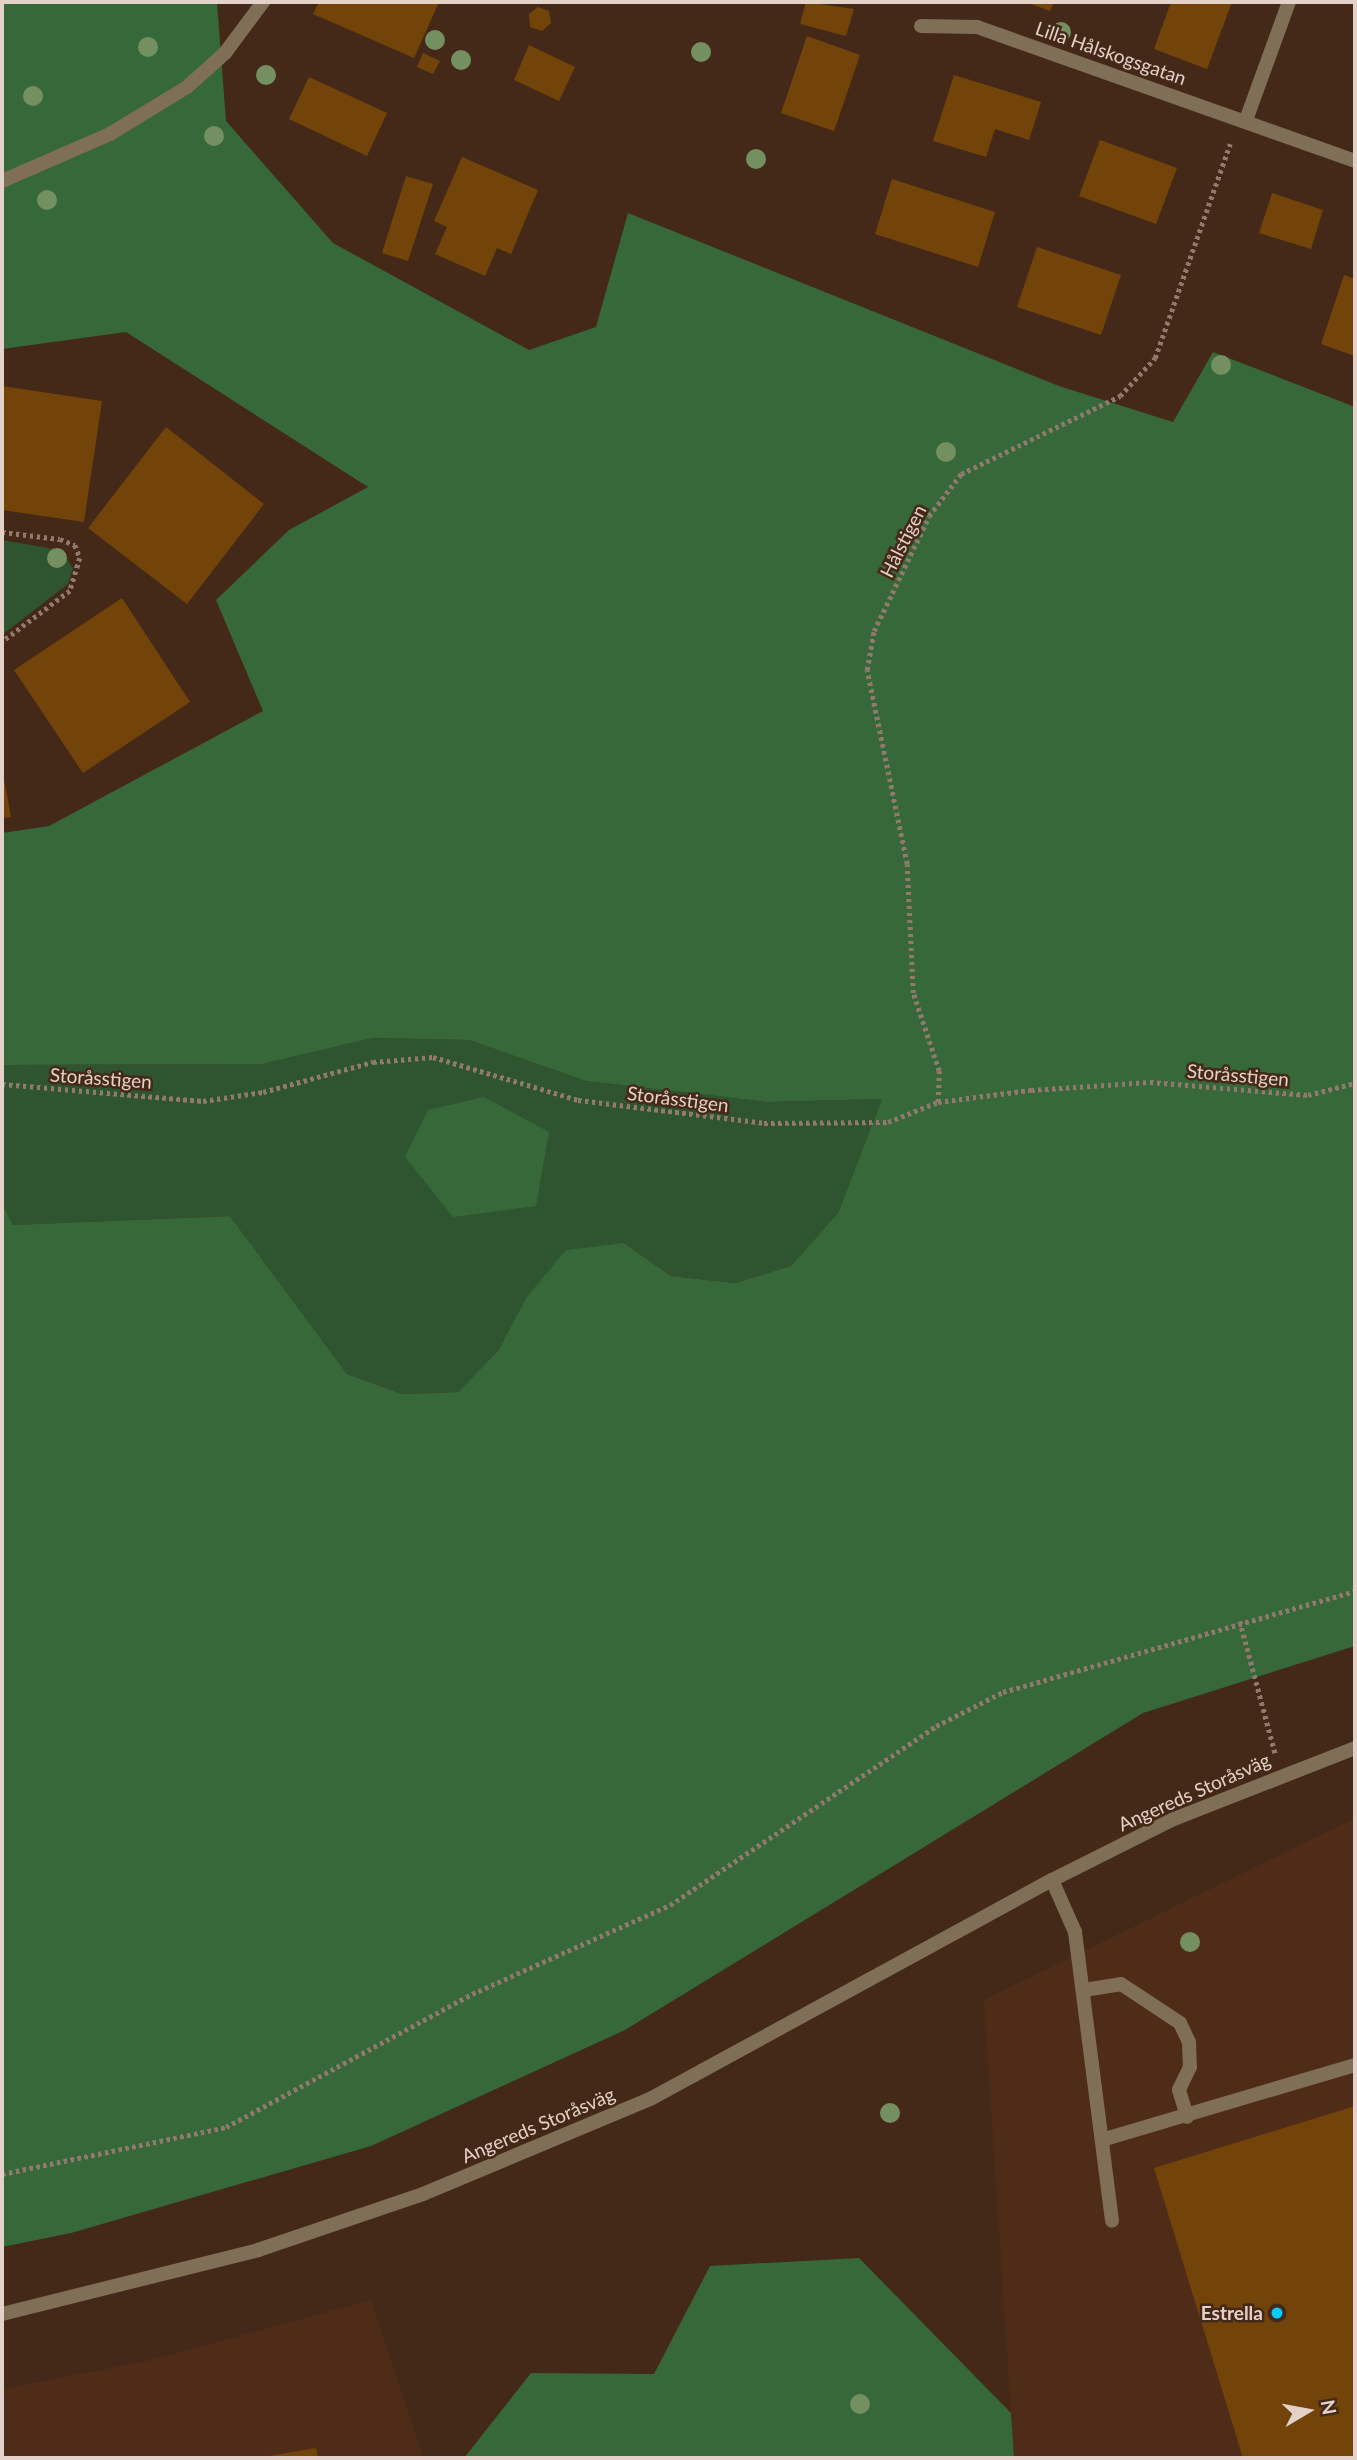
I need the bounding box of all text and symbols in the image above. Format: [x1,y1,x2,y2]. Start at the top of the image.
street label: Lilla Hålskogsgatan [1033,17,1189,89]
street label: Hålstigen [875,501,931,581]
street label: Storåsstigen [1186,1059,1290,1091]
street label: Storåsstigen [49,1063,153,1093]
street label: Storåsstigen [626,1081,730,1117]
street label: Angereds Storåsväg [1114,1748,1274,1836]
street label: Angereds Storåsväg [458,2082,618,2168]
place label: Estrella [1201,2302,1263,2324]
marker: Estrella [1269,2305,1285,2321]
north arrow [1273,2376,1343,2446]
text: N [1317,2398,1342,2416]

